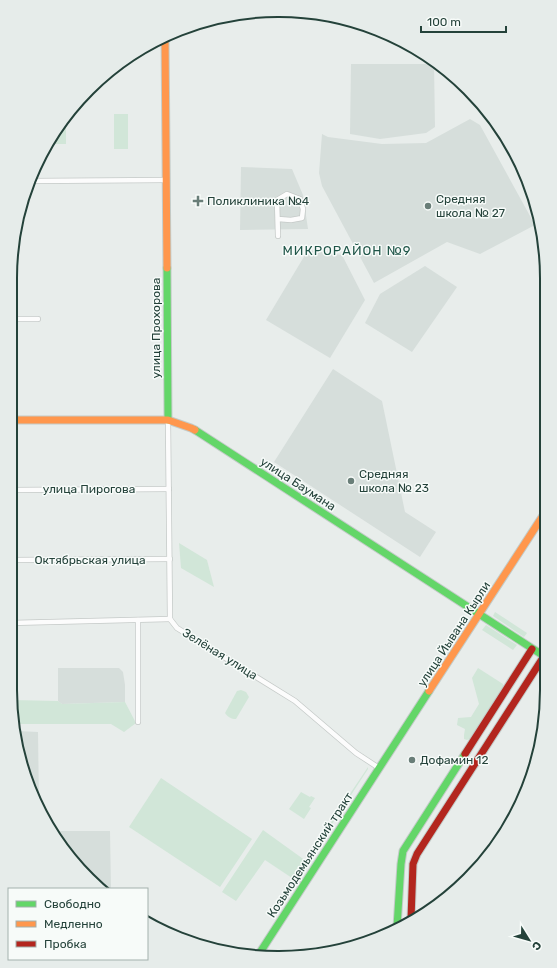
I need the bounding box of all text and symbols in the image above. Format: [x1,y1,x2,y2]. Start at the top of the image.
scale bar [421,8,506,34]
text: 100 m [427,15,461,29]
place label: Средняя школа № 27 [436,192,505,220]
place label: Поликлиника №4 [207,194,310,208]
marker: Поликлиника №4 [192,195,204,207]
marker: Средняя школа № 27 [423,201,433,211]
district label: МИКРОРАЙОН №9 [282,243,412,258]
street label: улица Прохорова [149,278,163,378]
street label: улица Баумана [258,454,338,514]
place label: Средняя школа № 23 [359,467,429,495]
marker: Средняя школа № 23 [346,476,356,486]
street label: улица Пирогова [43,482,135,496]
street label: Октябрьская улица [34,553,146,567]
street label: улица Йывана Кырли [415,579,493,689]
street label: Зелёная улица [180,625,260,683]
place label: Дофамин 12 [420,753,489,767]
marker: Дофамин 12 [407,755,417,765]
street label: Козьмодемьянский тракт [264,790,356,920]
legend [8,888,148,960]
text: Свободно [44,897,101,911]
text: Медленно [44,917,103,931]
north arrow [509,920,549,960]
text: Пробка [44,937,87,951]
text: С [529,939,544,953]

